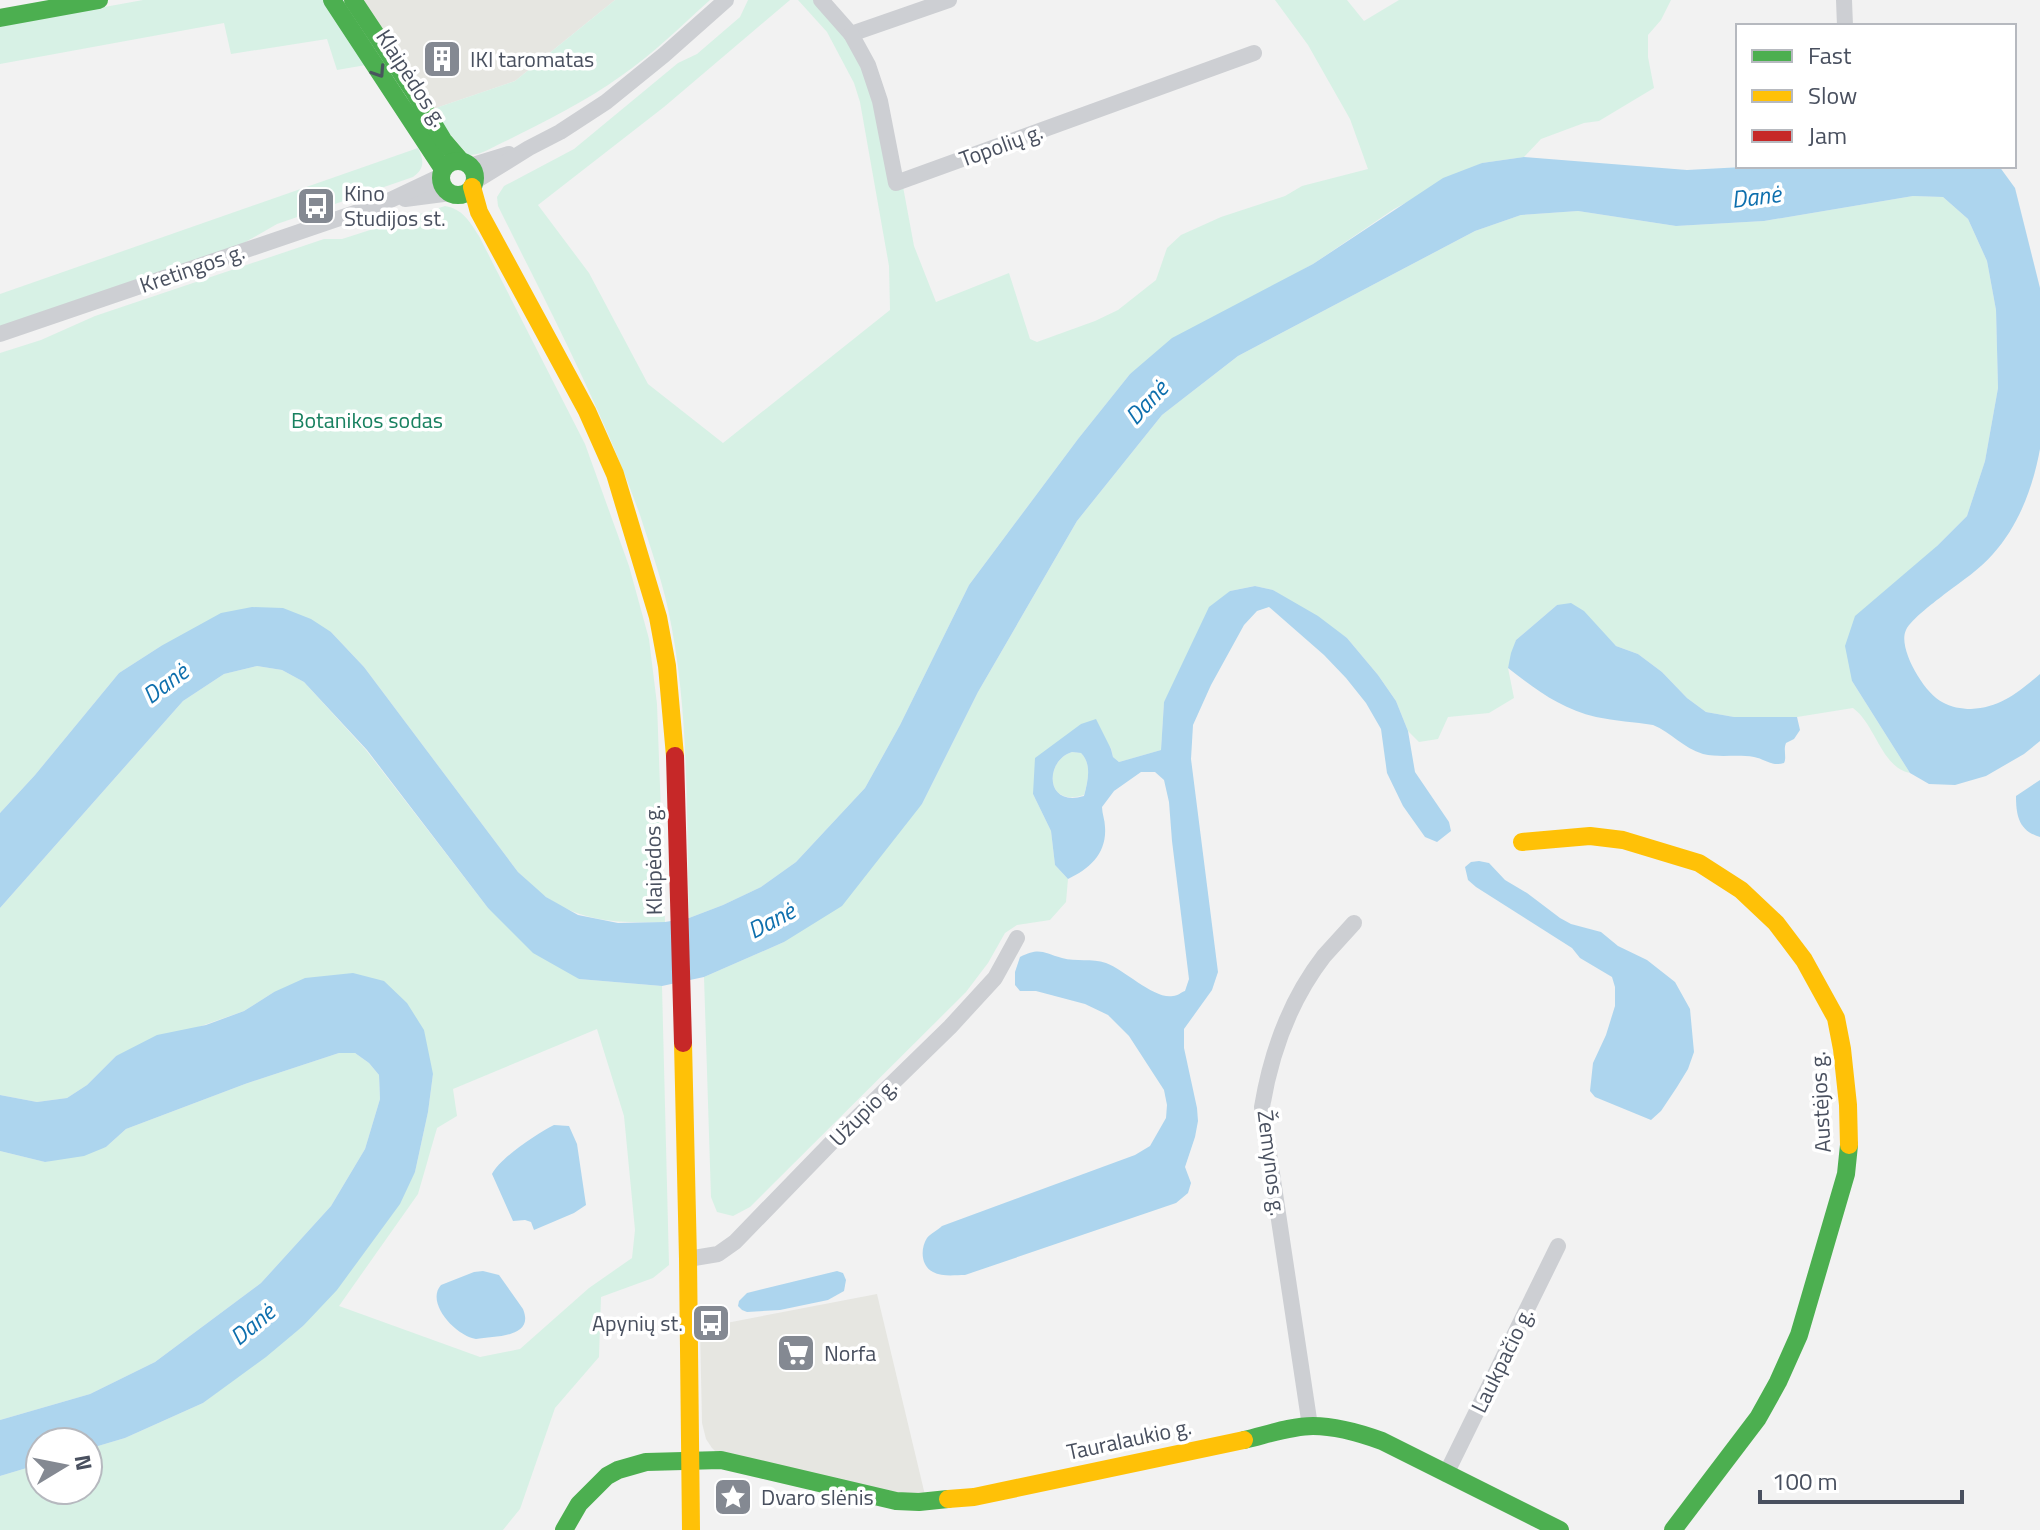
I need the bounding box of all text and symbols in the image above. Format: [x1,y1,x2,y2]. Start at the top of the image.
street label: Klaipėdos g. [368,22,456,134]
legend [1736,24,2016,168]
text: Fast [1808,37,1852,73]
building icon: IKI taromatas [421,38,463,80]
place label: IKI taromatas [470,42,594,76]
one-way arrow [370,63,385,78]
text: Slow [1808,77,1857,113]
street label: Topolių g. [954,114,1048,176]
text: Jam [1808,117,1847,153]
water label: Danė [1729,175,1785,217]
place label: Kino Studijos st. [344,176,446,235]
bus stop icon: Kino Studijos st. [295,185,337,227]
street label: Kretingos g. [135,234,249,302]
water label: Danė [1116,370,1177,432]
park label: Botanikos sodas [291,403,443,437]
water label: Danė [134,653,197,712]
street label: Klaipėdos g. [635,804,671,916]
water label: Danė [741,892,803,948]
street label: Austėjos g. [1800,1050,1840,1154]
street label: Užupio g. [821,1070,905,1154]
street label: Žemynos g. [1249,1108,1295,1218]
water label: Danė [221,1293,284,1354]
bus stop icon: Apynių st. [690,1302,732,1344]
street label: Laukpačio g. [1462,1302,1542,1418]
place label: Apynių st. [592,1306,683,1340]
supermarket icon: Norfa [775,1332,817,1374]
place label: Norfa [824,1336,876,1370]
street label: Tauralaukio g. [1064,1409,1194,1469]
north arrow [24,1426,104,1506]
text: N [66,1452,102,1473]
scale bar [1760,1454,1962,1504]
text: 100 m [1772,1463,1838,1499]
place icon: Dvaro slėnis [712,1476,754,1518]
place label: Dvaro slėnis [761,1480,874,1514]

